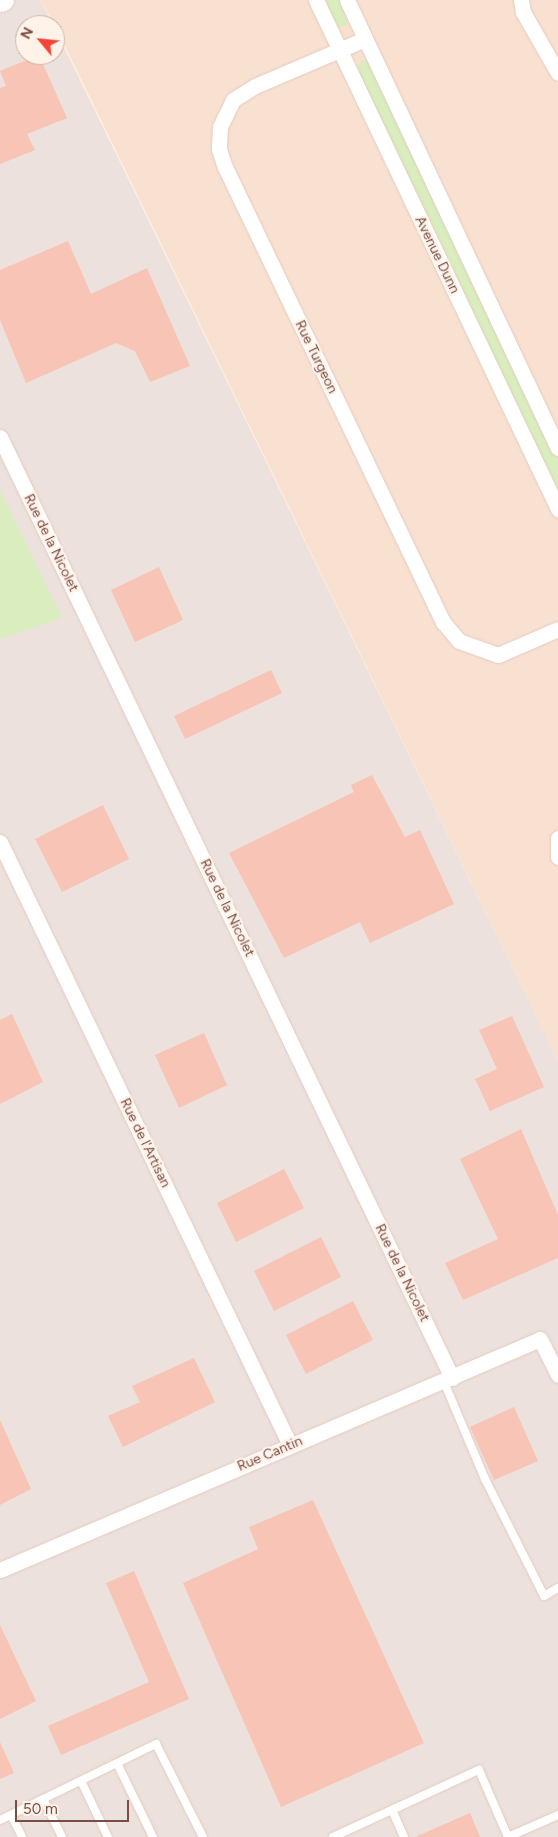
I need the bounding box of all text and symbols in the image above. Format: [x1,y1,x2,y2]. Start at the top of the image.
north arrow [15,15,65,65]
text: N [17,24,37,42]
street label: Avenue Dunn [411,214,463,296]
street label: Rue Turgeon [291,318,341,396]
street label: Rue de la Nicolet [20,491,82,595]
street label: Rue de la Nicolet [196,856,258,960]
street label: Rue de l'Artisan [116,1096,174,1190]
street label: Rue de la Nicolet [371,1221,433,1325]
street label: Rue Cantin [235,1433,305,1475]
scale bar [18,1790,131,1822]
text: 50 m [23,1800,58,1818]

